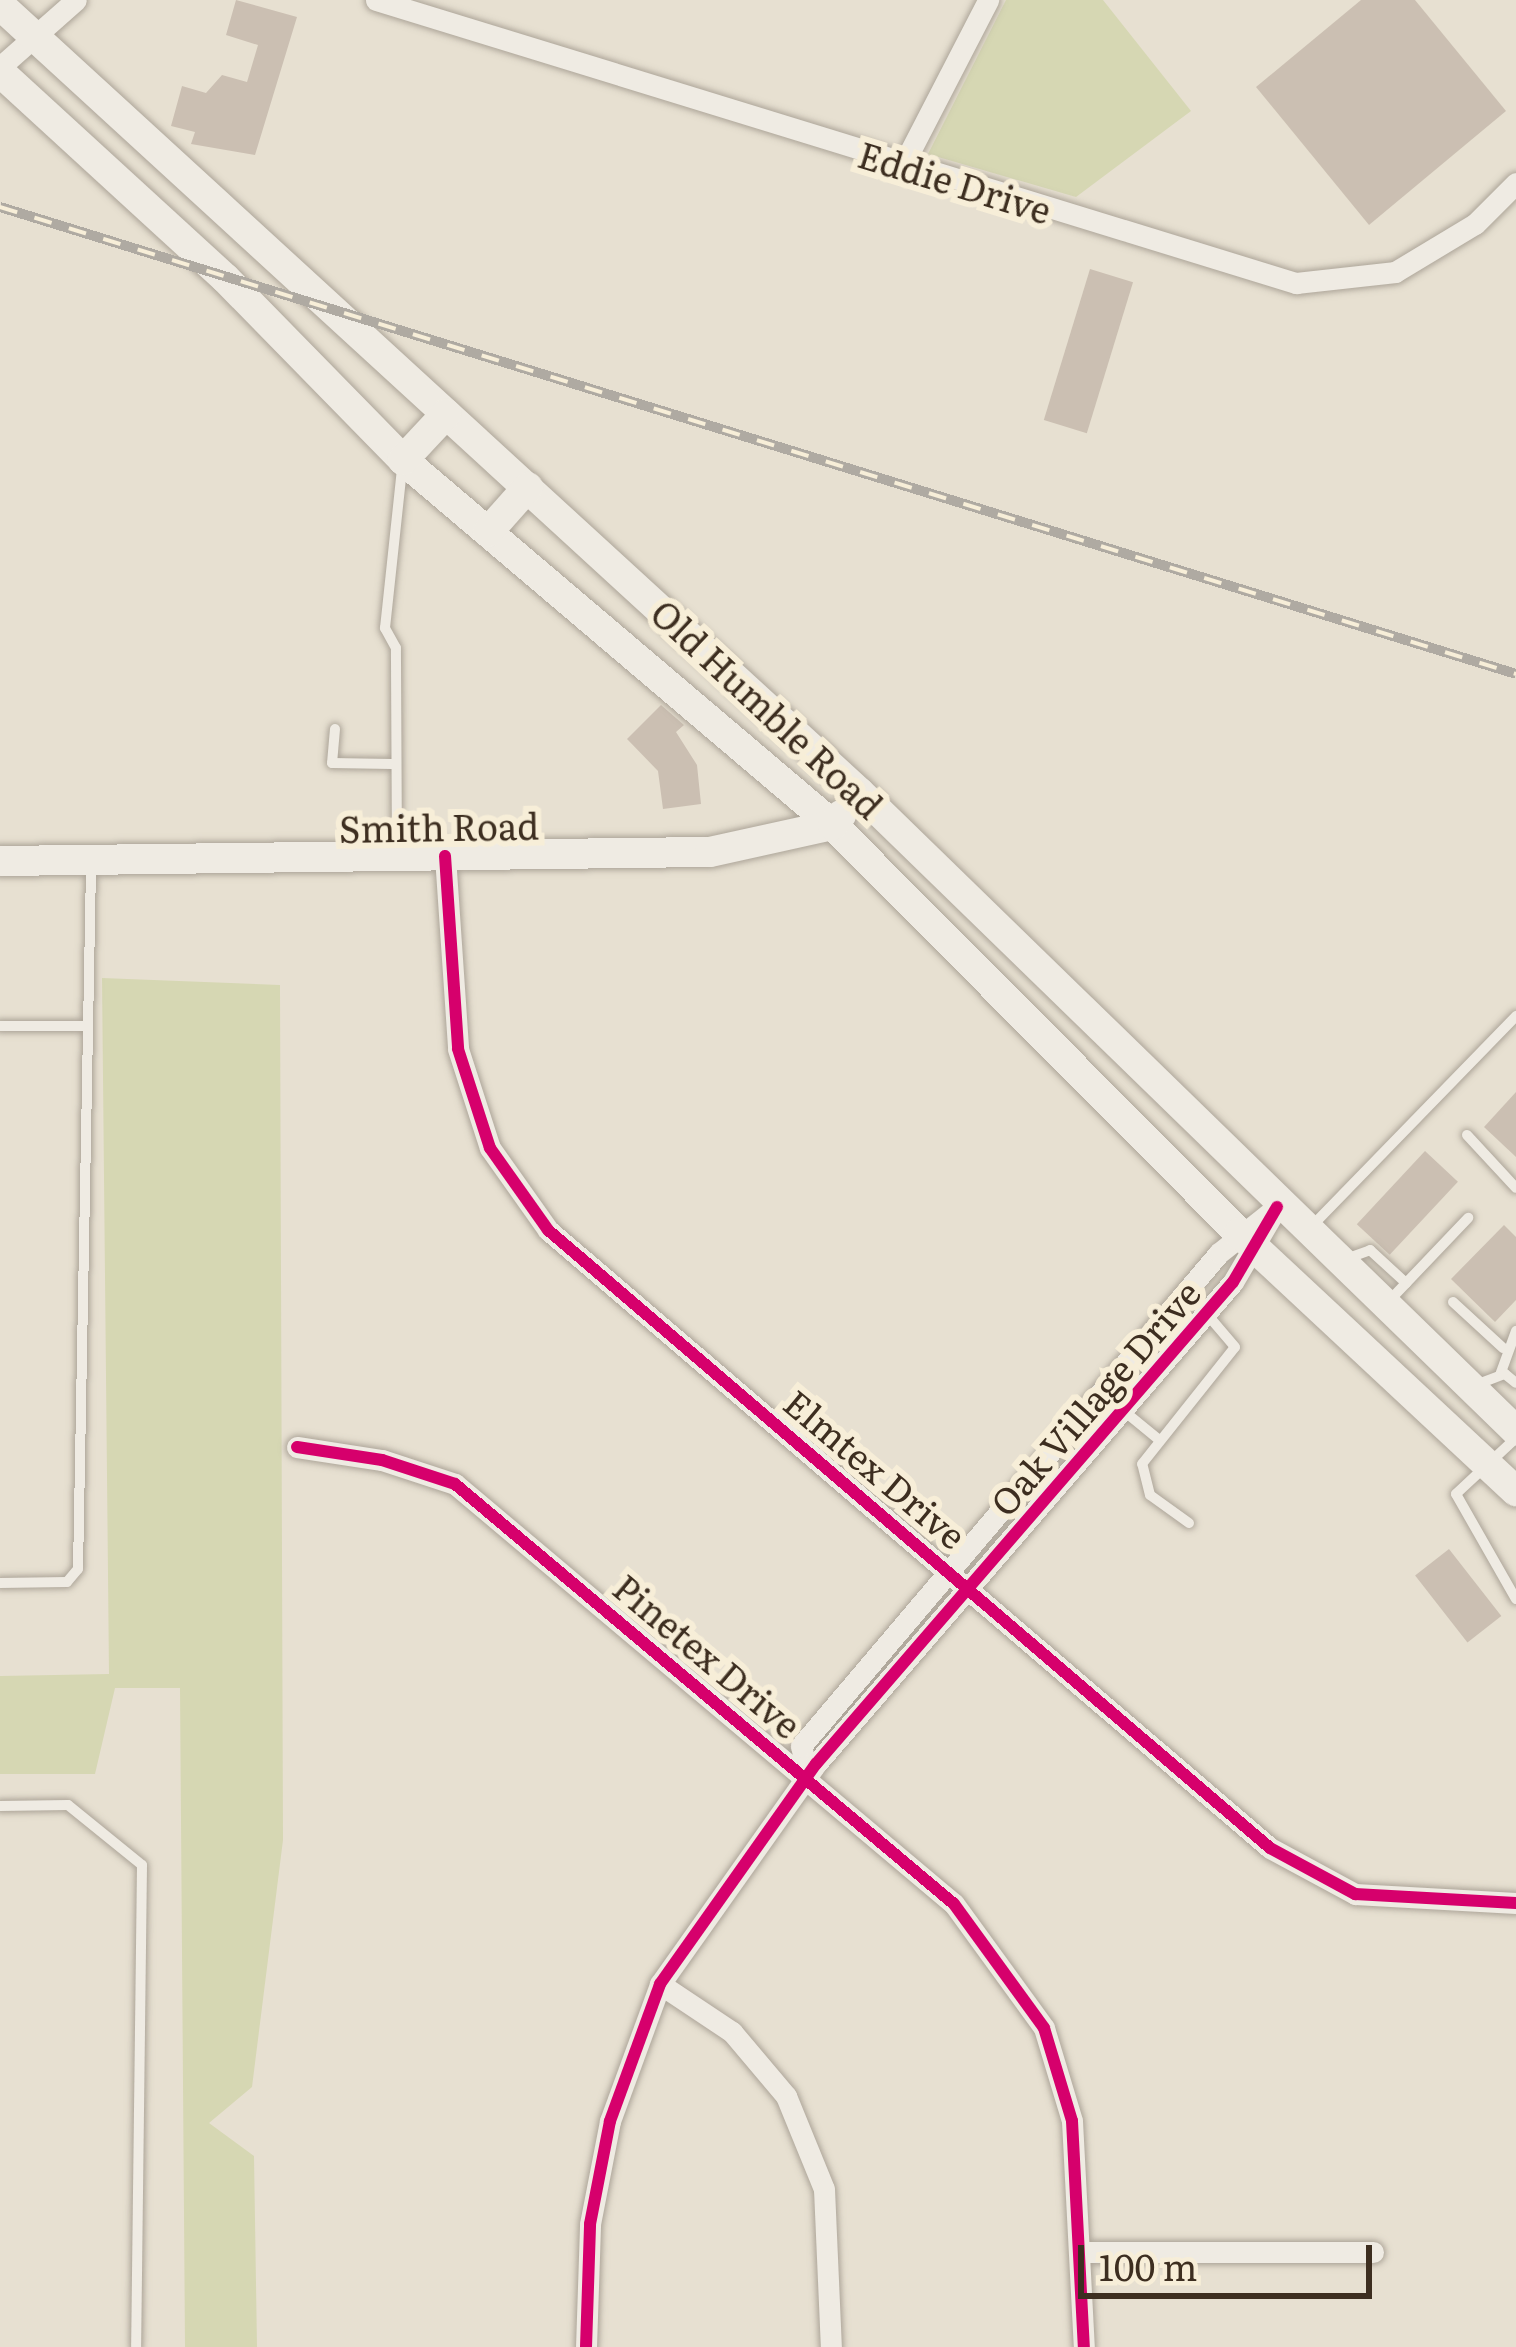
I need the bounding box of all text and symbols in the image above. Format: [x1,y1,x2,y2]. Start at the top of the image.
street label: Eddie Drive [853,131,1057,231]
street label: Old Humble Road [643,590,893,826]
street label: Smith Road [338,803,540,849]
street label: Oak Village Drive [980,1271,1208,1523]
street label: Elmtex Drive [776,1380,976,1556]
street label: Pinetex Drive [606,1564,810,1746]
scale bar [1084,2221,1378,2295]
text: 100 m [1099,2239,1197,2292]

